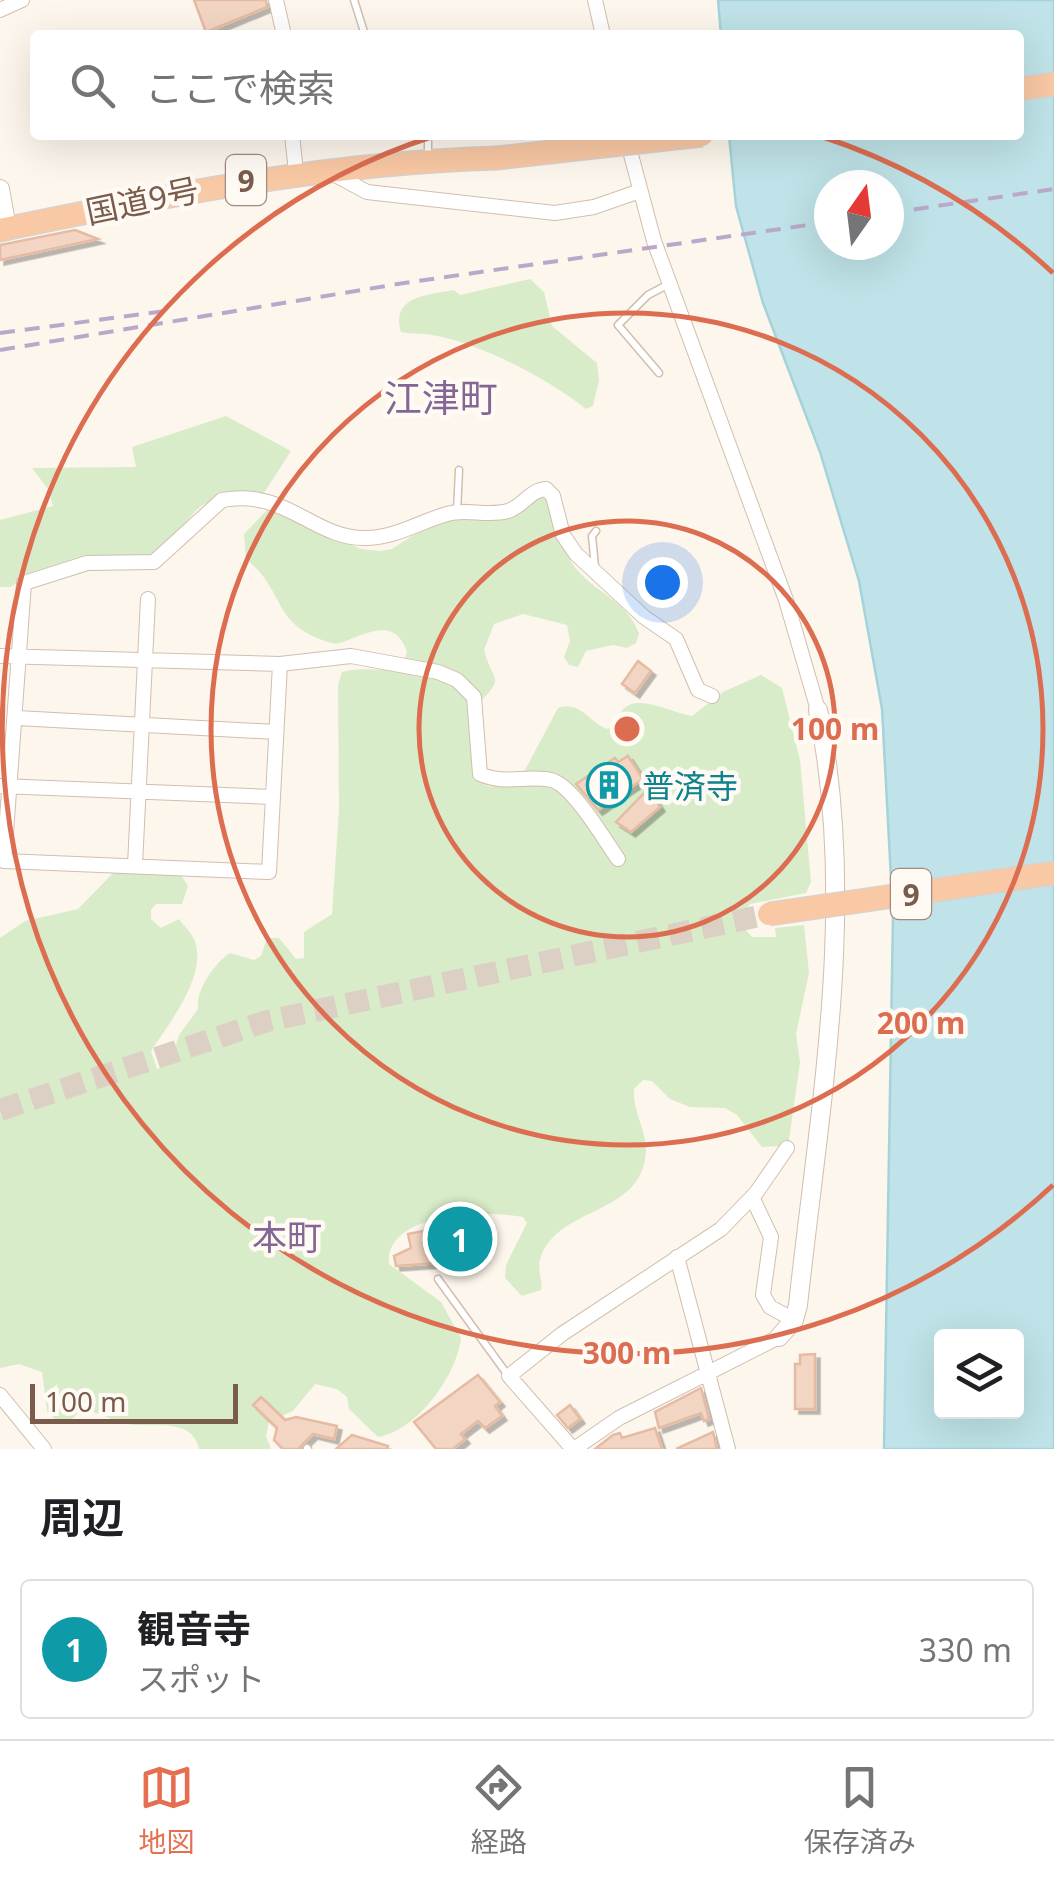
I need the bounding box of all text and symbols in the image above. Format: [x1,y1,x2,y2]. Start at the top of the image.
search box [30,30,1024,140]
icon: search [65,58,120,113]
text: ここで検索 [145,61,335,113]
road number: 9 [226,155,266,205]
street label: 国道9号 [82,167,202,233]
north arrow [814,170,904,260]
district label: 江津町 [384,371,498,423]
your location [637,557,688,608]
text: 100 m [791,708,879,749]
centre of rings [609,711,645,747]
building icon: 普済寺 [586,762,632,808]
place label: 普済寺 [642,764,738,807]
road number: 9 [891,869,931,919]
text: 200 m [877,1002,965,1043]
pin: 1 [428,1202,492,1276]
district label: 本町 [252,1213,322,1260]
map controls [934,1329,1024,1419]
button: layers [934,1329,1024,1419]
text: 300 m [583,1332,671,1373]
scale bar [30,1379,238,1424]
text: 100 m [45,1382,127,1420]
text: 周辺 [40,1488,124,1545]
text: 観音寺 [137,1602,251,1654]
text: 1 [65,1628,84,1671]
text: 330 m [919,1628,1012,1671]
text: スポット [137,1657,265,1700]
tab: 地図 [138,1760,194,1860]
tab: 経路 [471,1760,527,1860]
tab: 保存済み [804,1760,916,1860]

